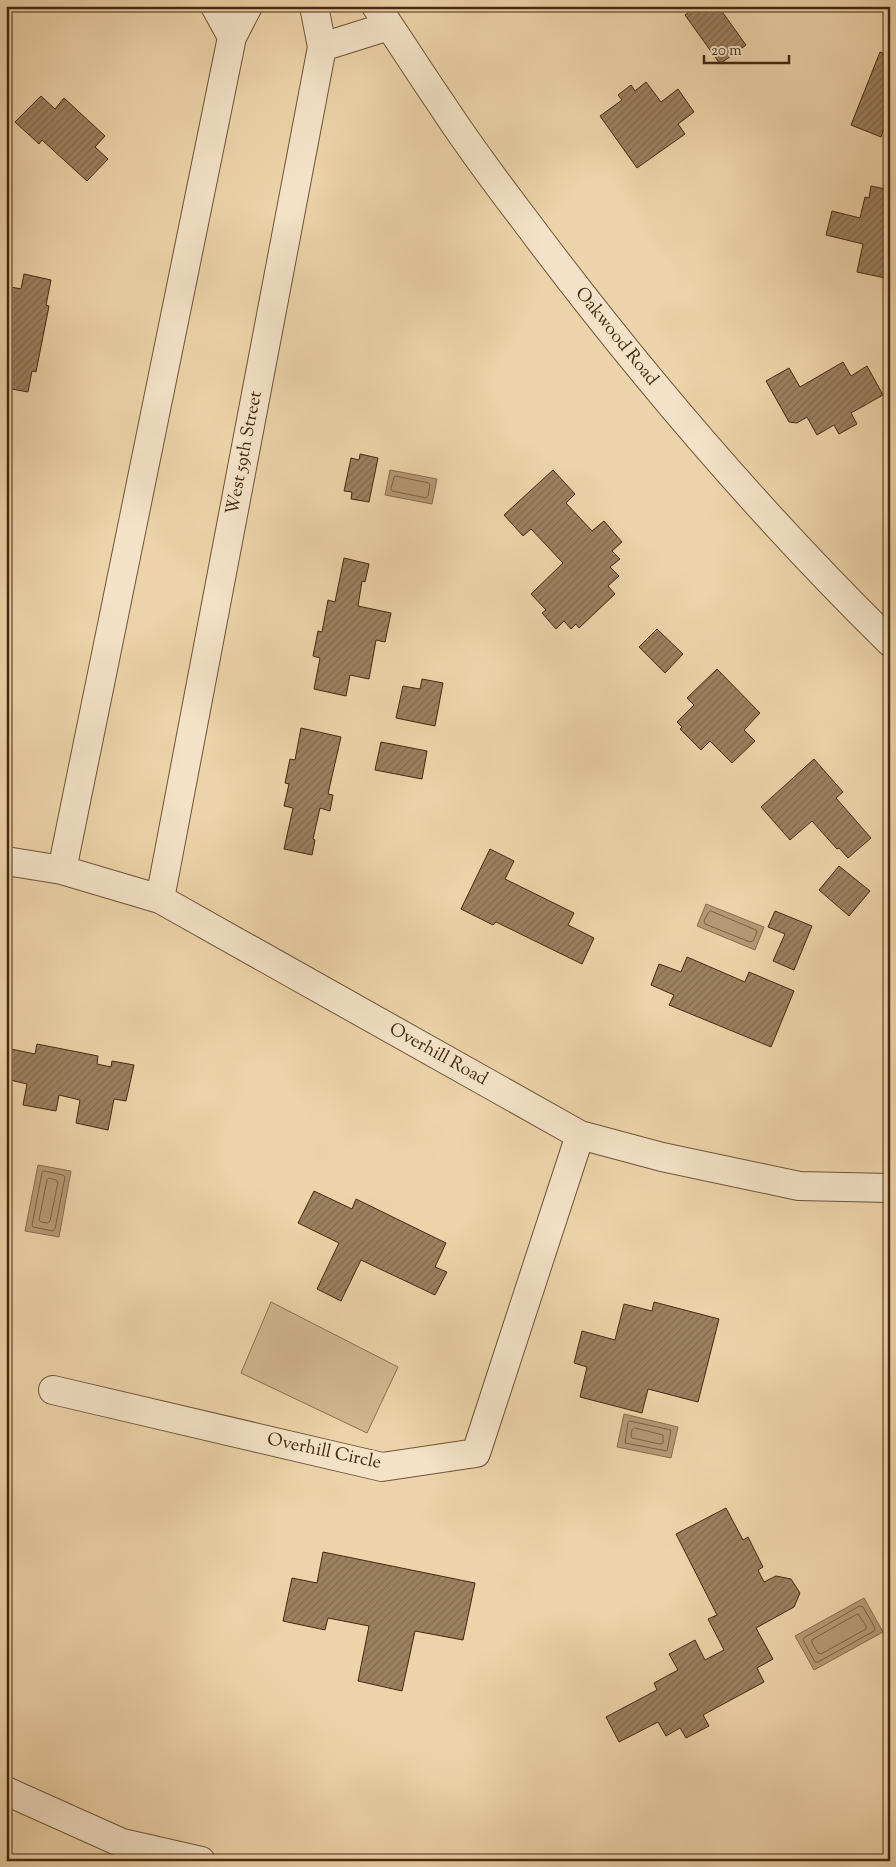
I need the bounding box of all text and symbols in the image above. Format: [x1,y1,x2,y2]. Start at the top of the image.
scale bar [704,32,788,64]
text: 20 m [711,41,742,62]
street label: Oakwood Road [568,282,664,392]
street label: West 59th Street [220,389,270,517]
street label: Overhill Road [384,1017,492,1093]
street label: Overhill Circle [264,1427,384,1477]

